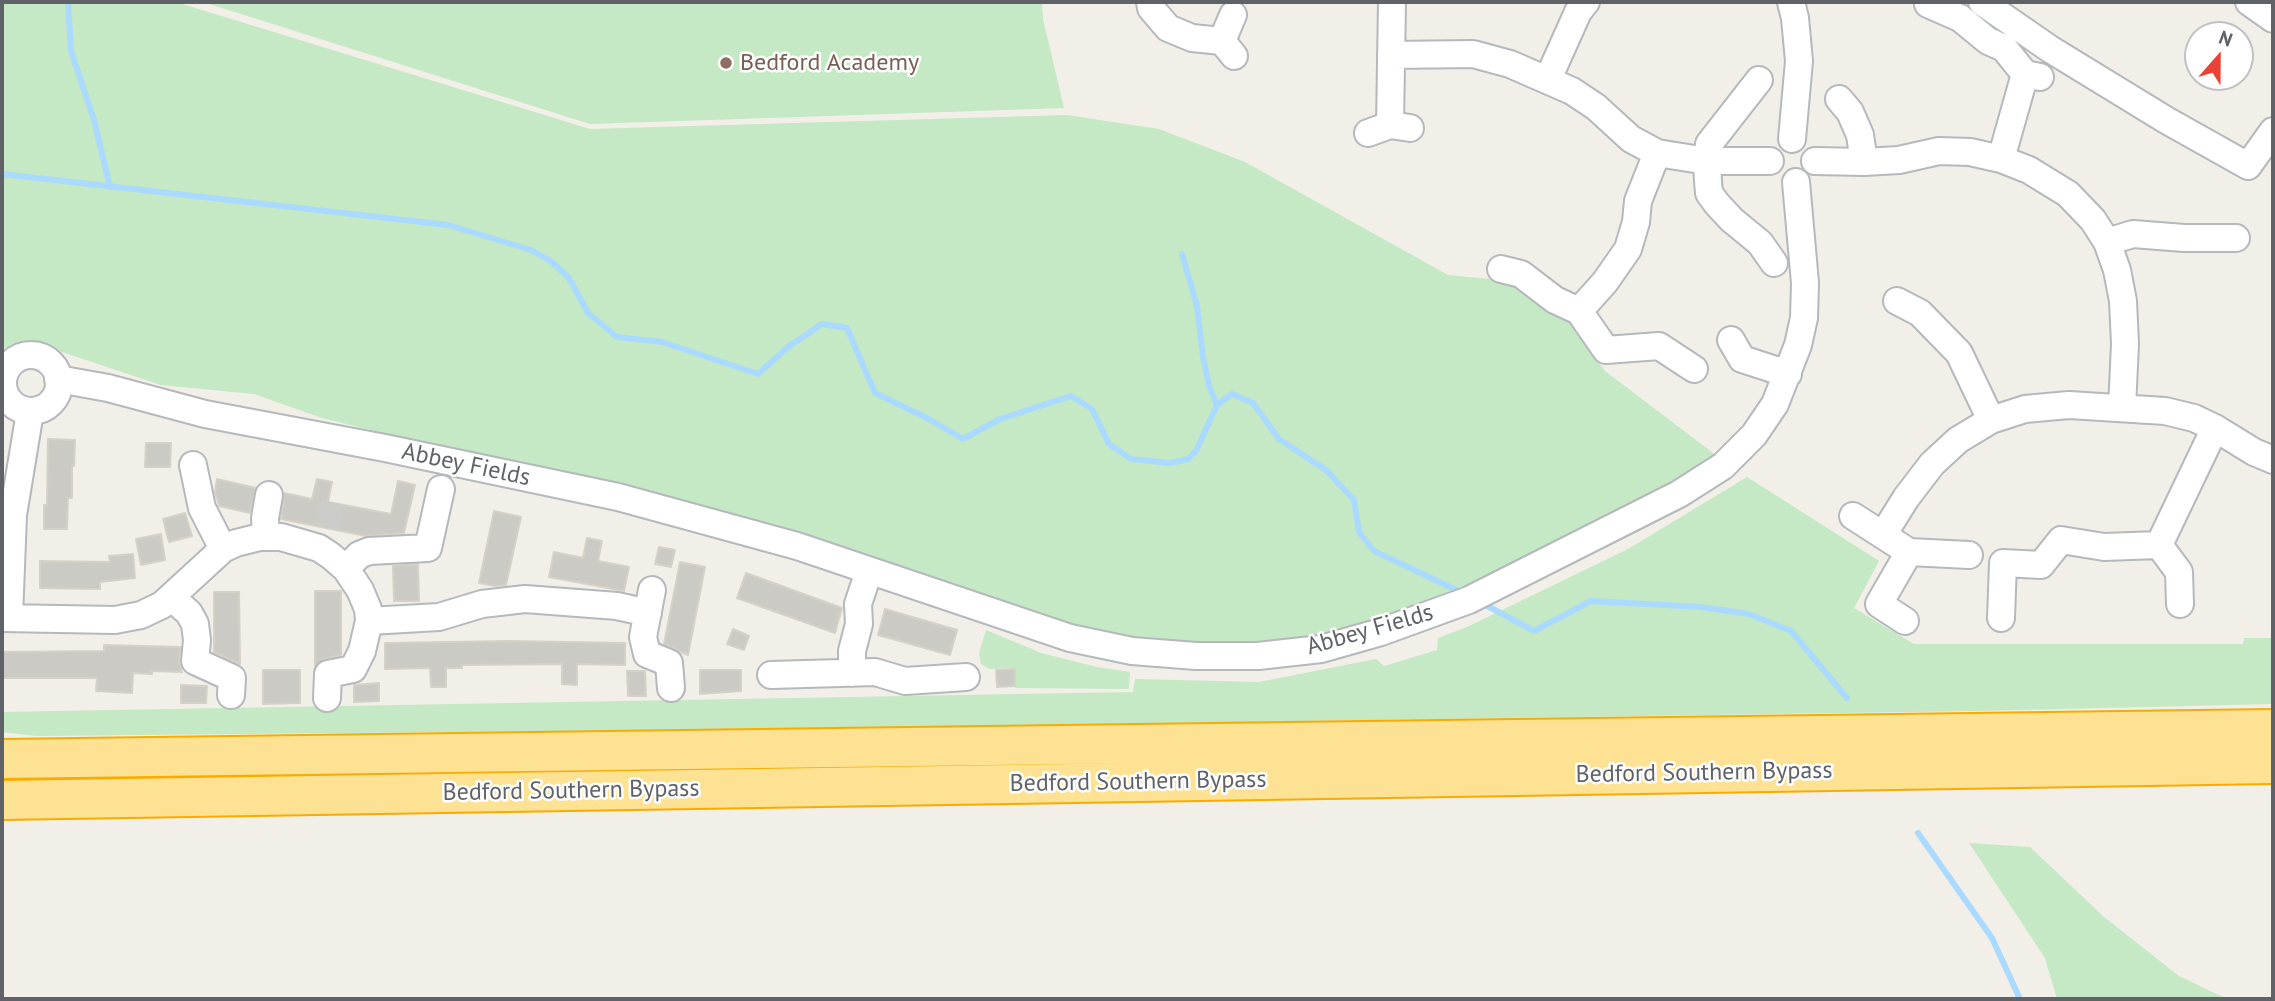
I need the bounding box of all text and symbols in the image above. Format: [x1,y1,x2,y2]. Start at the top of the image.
north arrow [2184,21,2254,91]
text: N [2216,25,2236,52]
place label: Bedford Academy [740,49,919,77]
marker: Bedford Academy [718,55,734,71]
street label: Abbey Fields [399,437,533,493]
street label: Abbey Fields [1303,598,1437,662]
street label: Bedford Southern Bypass [1575,756,1833,790]
street label: Bedford Southern Bypass [1009,765,1267,799]
street label: Bedford Southern Bypass [442,774,700,808]

